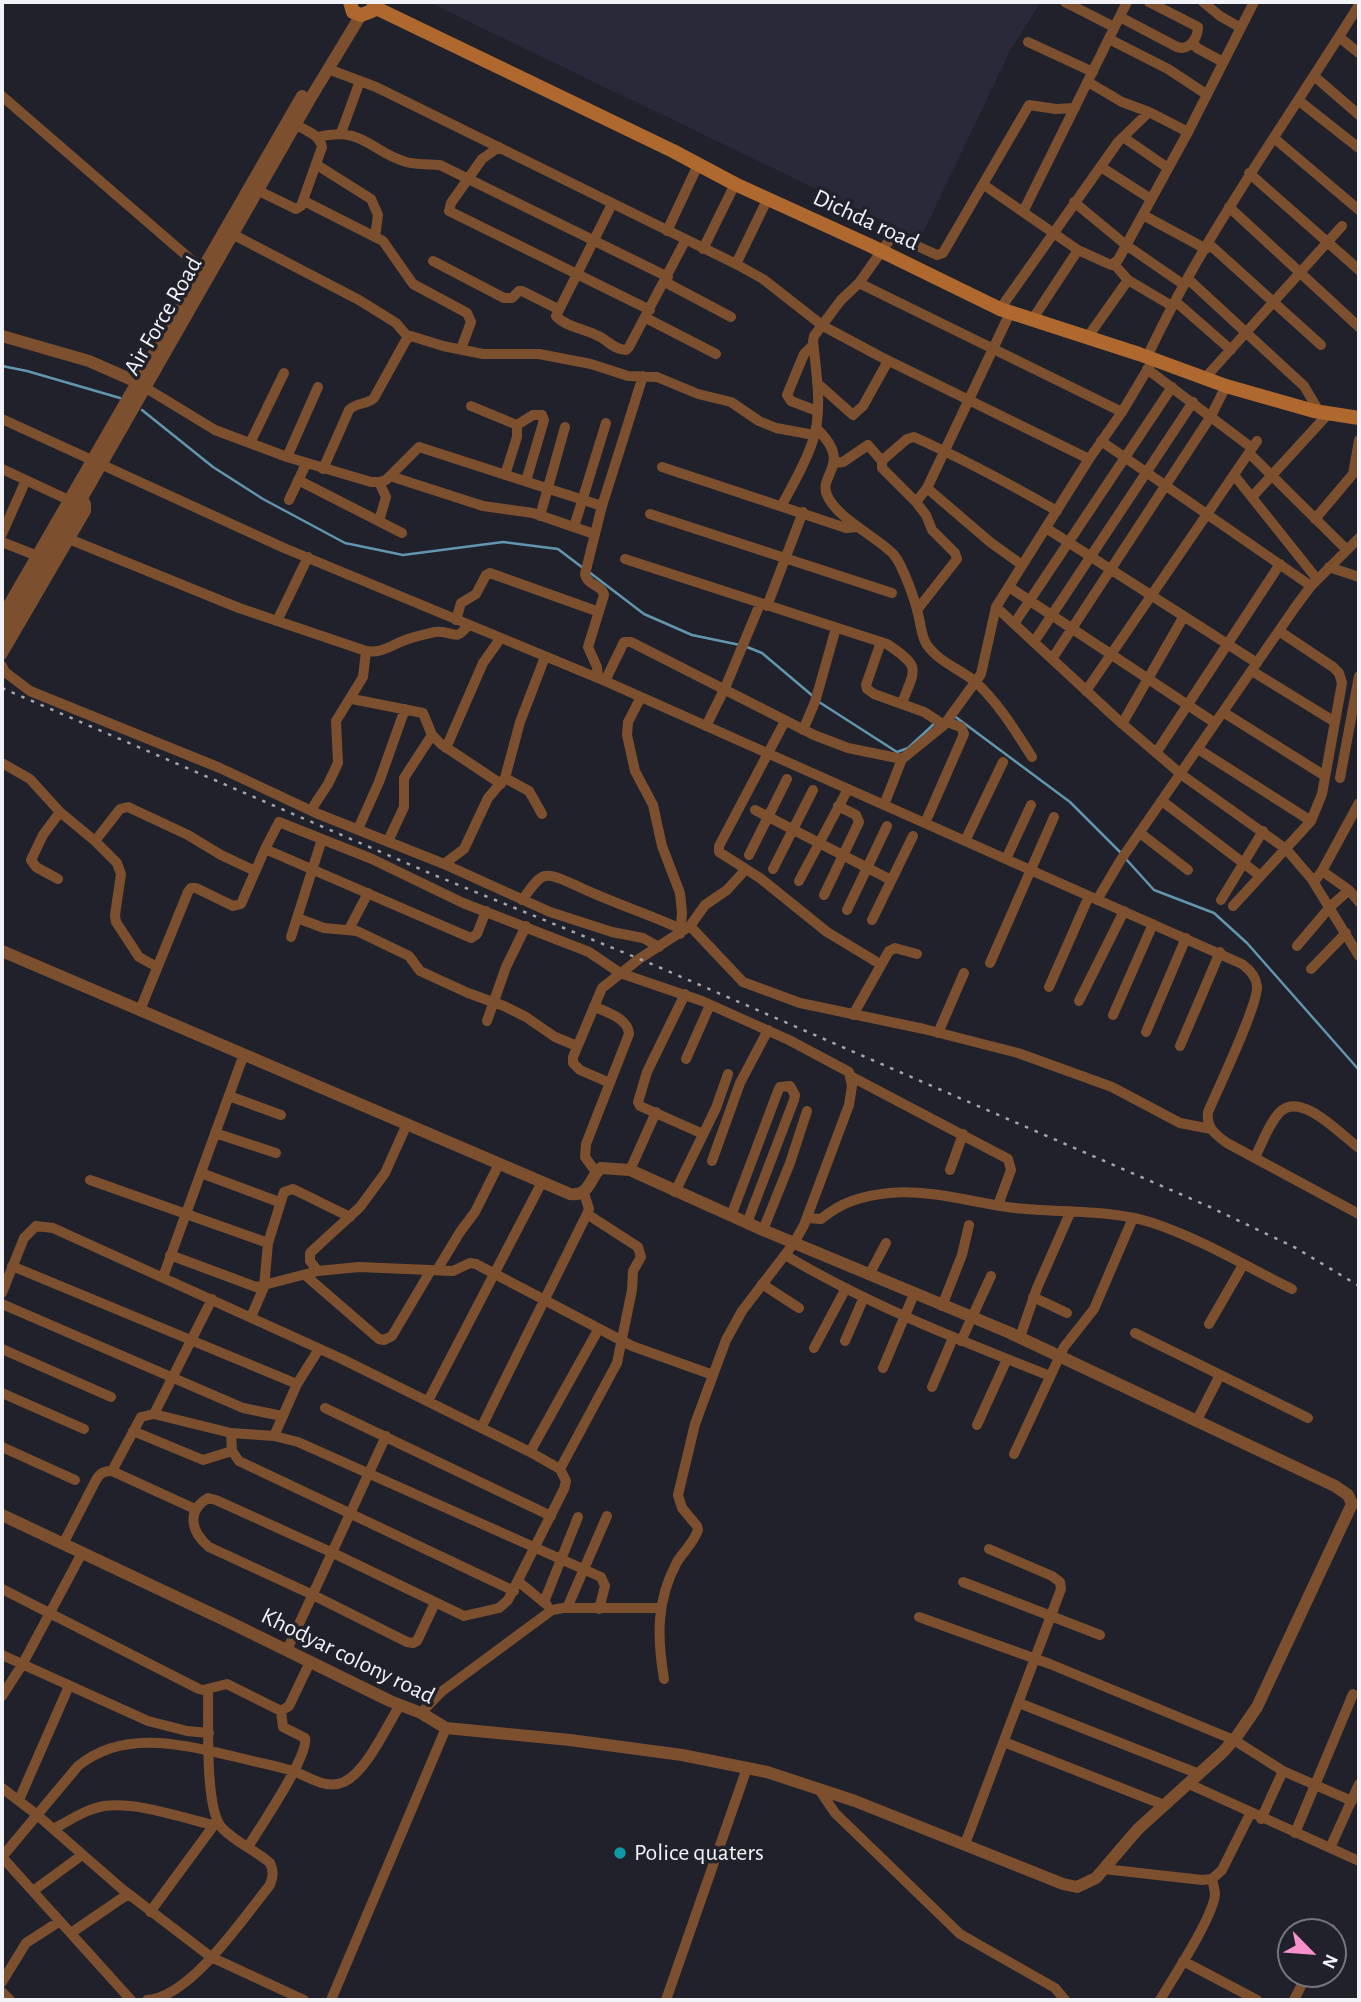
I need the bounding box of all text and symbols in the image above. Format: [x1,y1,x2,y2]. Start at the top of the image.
street label: Dichda road [808,183,924,257]
street label: Air Force Road [117,252,209,380]
street label: Khodyar colony road [256,1601,440,1711]
place label: Police quaters [634,1839,764,1867]
marker: Police quaters [612,1845,628,1861]
north arrow [1277,1918,1347,1988]
text: N [1318,1951,1341,1971]

